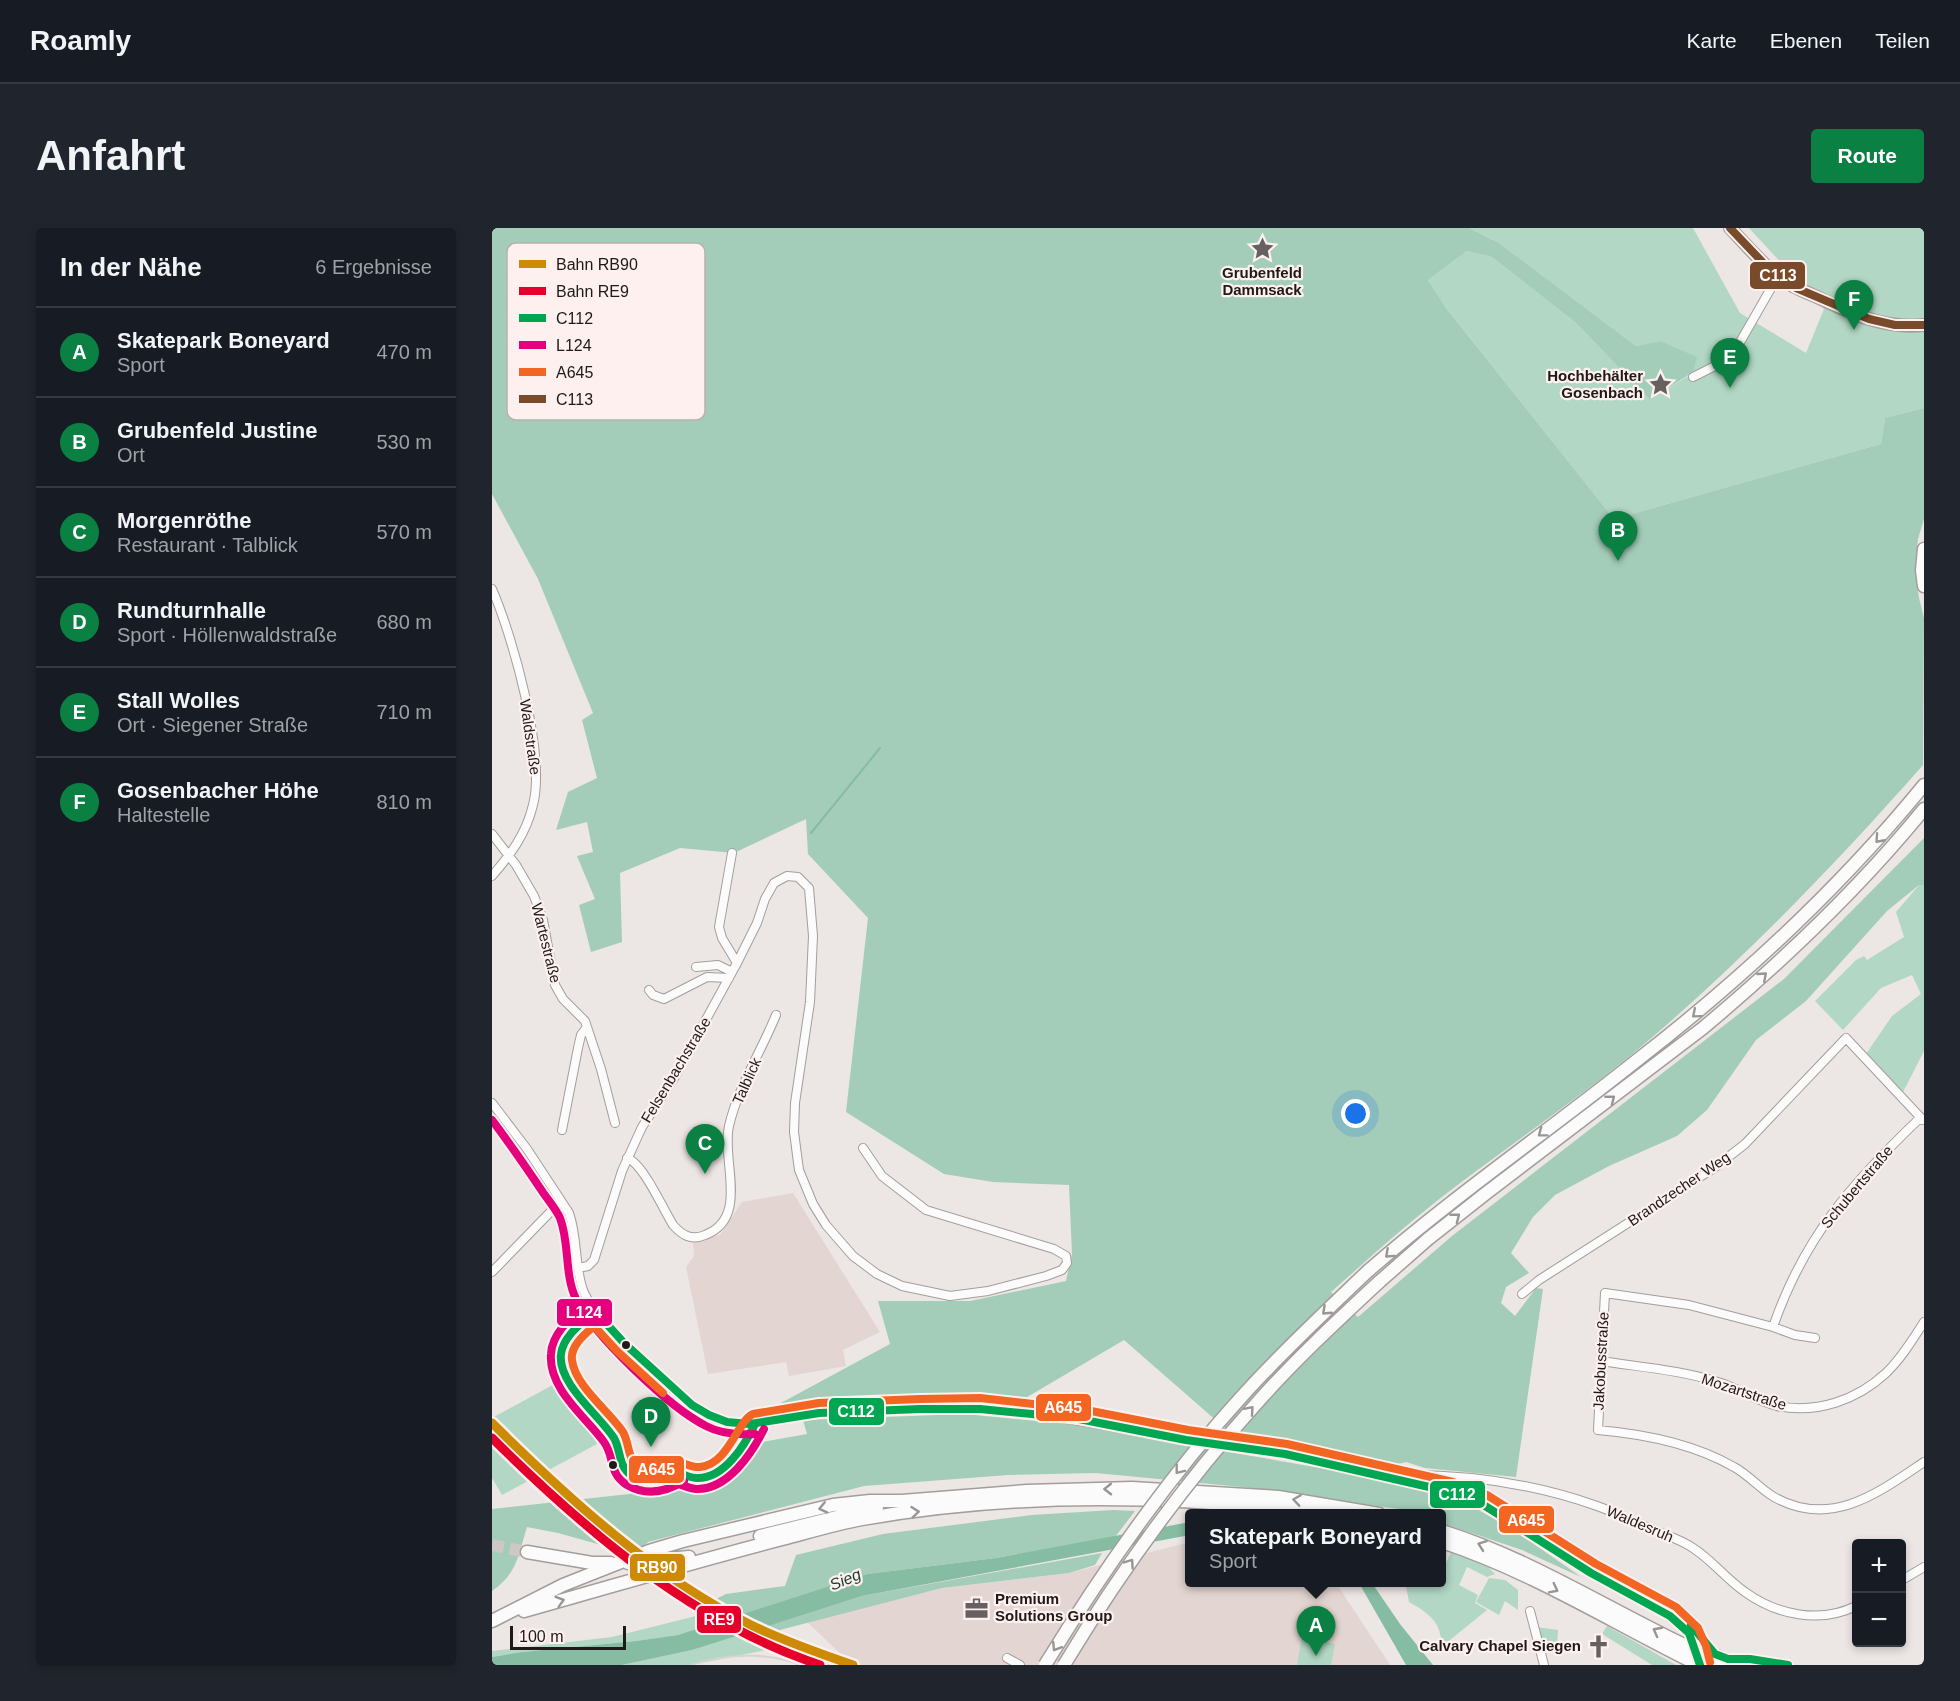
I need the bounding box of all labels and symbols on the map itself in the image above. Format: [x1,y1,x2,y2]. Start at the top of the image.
place icon: Grubenfeld Dammsack [1249,236,1275,262]
legend [507,243,705,420]
text: Bahn RB90 [556,256,638,273]
line badge: C113 [1749,261,1806,290]
place label: Grubenfeld Dammsack [1222,264,1302,298]
text: C113 [1759,267,1797,284]
pin: F [1834,280,1874,330]
text: Bahn RE9 [556,283,629,300]
text: C112 [556,310,593,327]
text: L124 [556,337,592,354]
pin: E [1710,338,1750,388]
text: A645 [556,364,593,381]
place label: Hochbehälter Gosenbach [1547,367,1643,401]
place icon: Hochbehälter Gosenbach [1648,372,1674,398]
text: C113 [556,391,593,408]
pin: B [1598,512,1638,561]
street label: Waldstraße [517,698,544,776]
one-way arrow [1875,832,1886,843]
street label: Wartestraße [528,901,565,985]
one-way arrow [1757,972,1767,983]
one-way arrow [1692,1006,1703,1017]
street label: Felsenbachstraße [637,1014,714,1126]
street label: Talblick [729,1054,765,1107]
one-way arrow [1604,1095,1615,1106]
your location [1341,1099,1370,1128]
pin: C [686,1124,724,1174]
one-way arrow [1537,1125,1548,1136]
street label: Schubertstraße [1817,1142,1896,1231]
street label: Brandzecher Weg [1624,1148,1733,1229]
one-way arrow [1449,1213,1460,1224]
one-way arrow [1384,1246,1395,1257]
line badge: L124 [556,1298,613,1327]
text: L124 [566,1304,602,1321]
one-way arrow [1322,1304,1332,1315]
street label: Jakobusstraße [1589,1311,1612,1411]
unlabelled marker [620,1339,632,1351]
street label: Mozartstraße [1700,1370,1789,1413]
line badge: A645 [1035,1393,1092,1422]
line badge: C112 [828,1397,885,1426]
pin: D [632,1398,670,1447]
text: A645 [1044,1399,1082,1416]
text: C112 [837,1403,875,1420]
one-way arrow [1243,1406,1254,1417]
line badge: A645 [628,1455,685,1484]
unlabelled marker [607,1459,619,1471]
text: A645 [637,1461,675,1478]
one-way arrow [1176,1463,1187,1474]
line badge: C112 [1429,1480,1486,1509]
one-way arrow [1104,1482,1113,1495]
text: C112 [1438,1486,1476,1503]
one-way arrow [1293,1494,1302,1506]
one-way arrow [818,1500,828,1513]
street label: Waldesruh [1604,1502,1676,1545]
line badge: A645 [1498,1505,1555,1534]
one-way arrow [910,1506,919,1519]
text: A645 [1507,1512,1545,1529]
one-way arrow [1477,1539,1488,1552]
line badge: RB90 [629,1553,686,1582]
text: RB90 [637,1559,678,1576]
one-way arrow [1123,1559,1134,1570]
water label: Sieg [827,1565,863,1594]
one-way arrow [1548,1582,1558,1593]
place label: Premium Solutions Group [995,1590,1113,1624]
office icon: Premium Solutions Group [964,1595,990,1621]
one-way arrow [555,1596,565,1608]
line badge: RE9 [696,1605,742,1634]
pin: A [1296,1606,1336,1656]
text: RE9 [703,1611,735,1628]
scale bar [510,1623,626,1650]
one-way arrow [1653,1627,1663,1638]
church icon: Calvary Chapel Siegen [1586,1633,1612,1659]
place label: Calvary Chapel Siegen [1419,1637,1581,1654]
one-way arrow [1051,1641,1063,1651]

